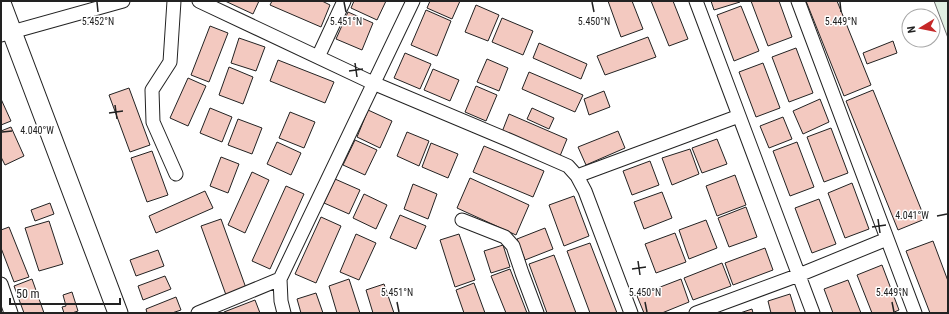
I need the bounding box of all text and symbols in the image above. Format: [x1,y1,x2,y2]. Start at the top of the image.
north arrow [901,8,941,48]
text: 5.452°N [82,16,114,27]
text: 5.451°N [330,16,362,27]
text: 5.450°N [578,16,610,27]
text: 5.449°N [825,16,857,27]
text: N [905,25,919,34]
text: 4.040°W [20,125,54,136]
text: 4.041°W [895,210,929,221]
scale bar [10,280,120,306]
text: 50 m [16,287,40,301]
text: 5.451°N [381,287,413,298]
text: 5.450°N [629,287,661,298]
text: 5.449°N [876,287,908,298]

